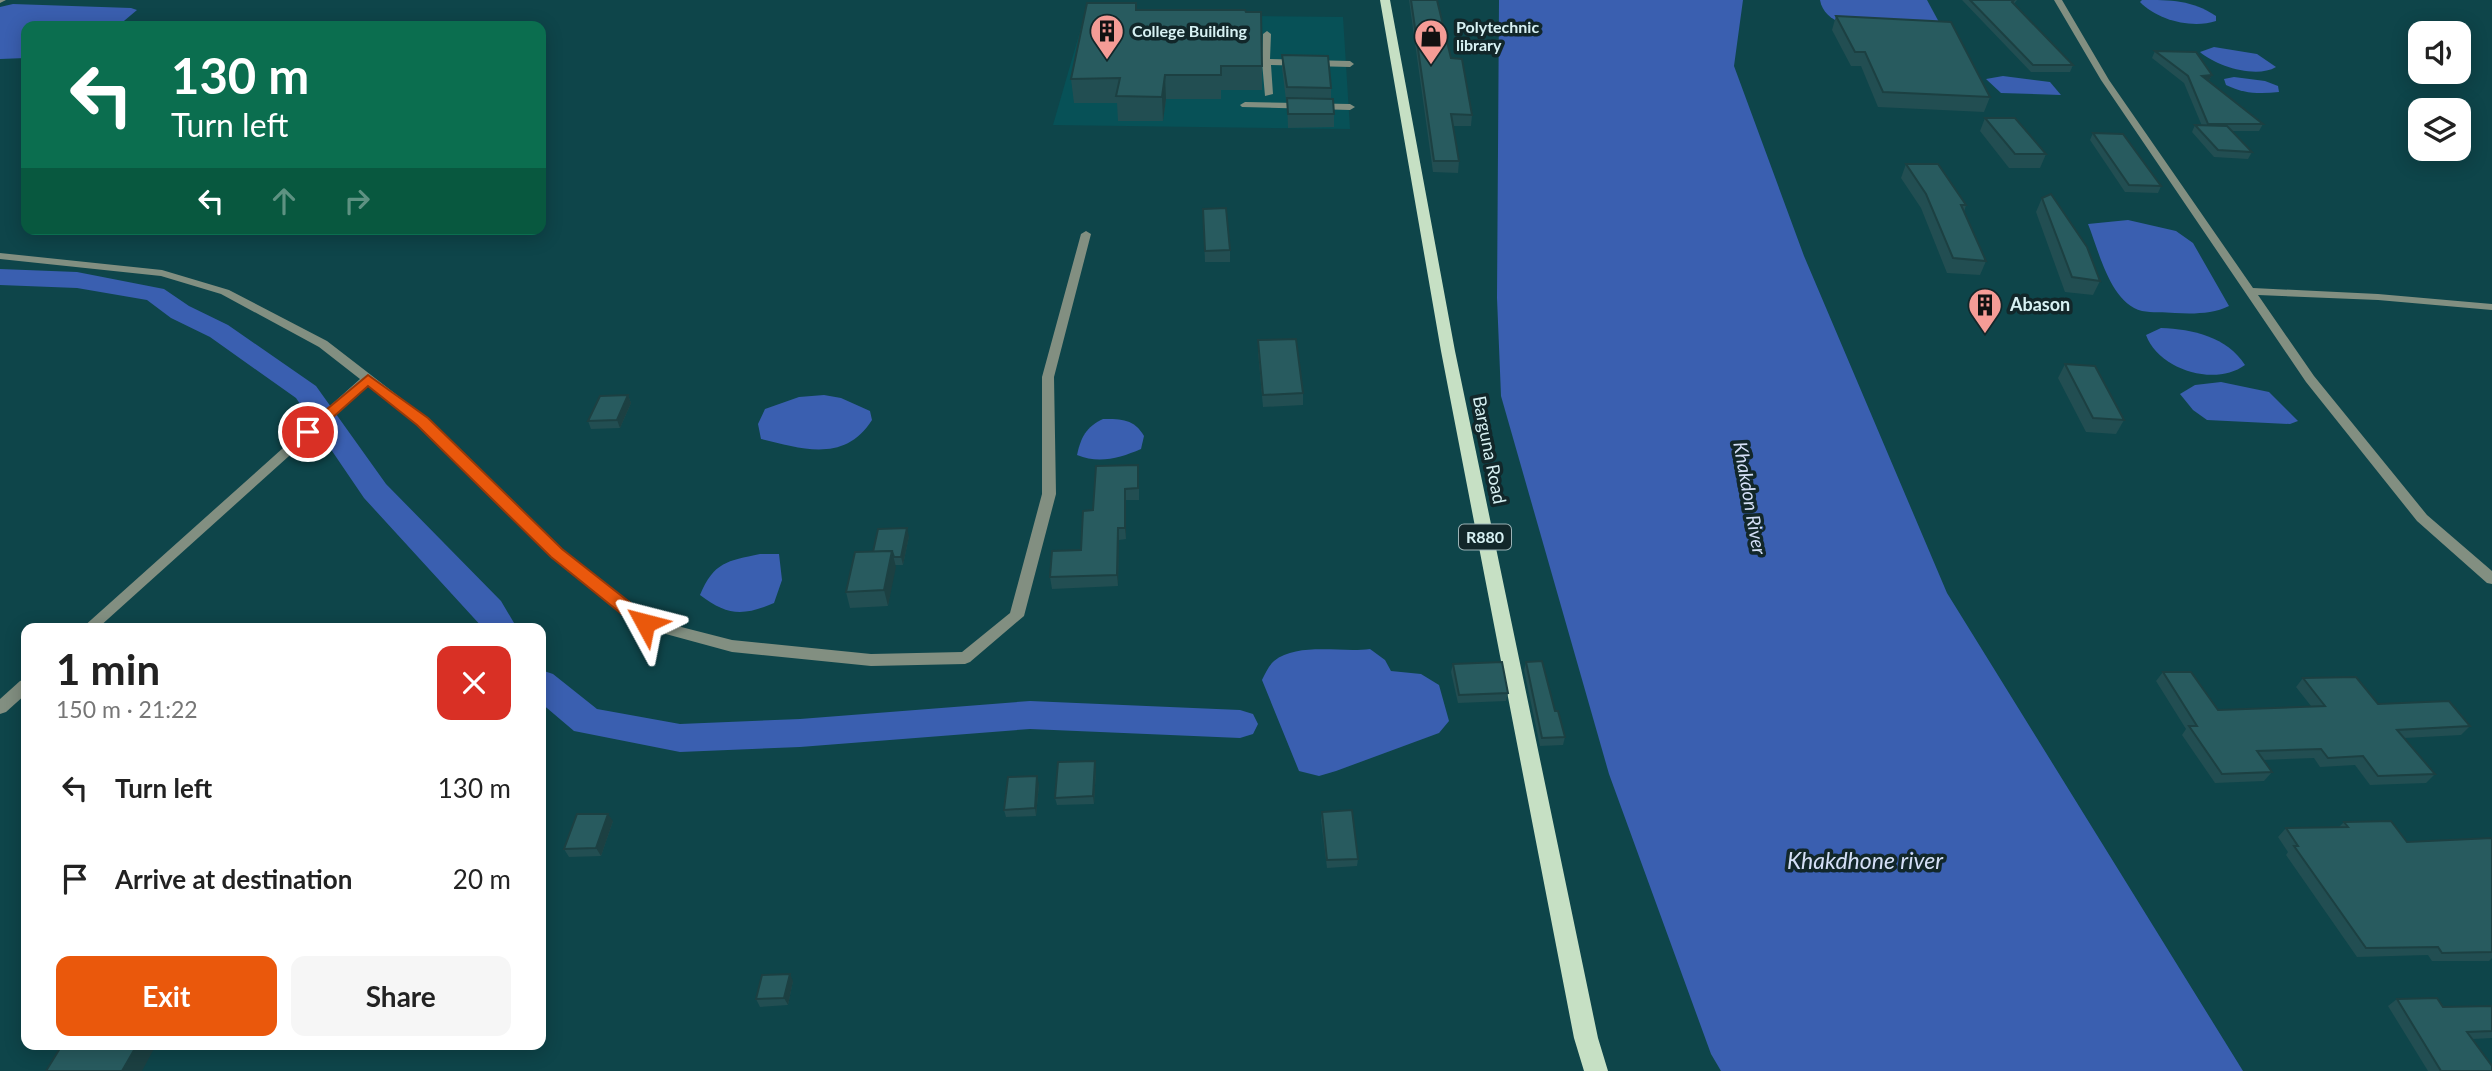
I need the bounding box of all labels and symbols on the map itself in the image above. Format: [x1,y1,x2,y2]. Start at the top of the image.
building icon: College Building [1088,12,1126,61]
shop icon: Polytechnic library [1412,17,1450,66]
place label: Polytechnic library [1456,17,1539,54]
place label: College Building [1132,21,1247,40]
building icon: Abason [1966,286,2004,335]
place label: Abason [2009,293,2070,315]
street label: Barguna Road [1469,394,1511,506]
pin [278,402,338,462]
water label: Khakdon River [1729,440,1772,557]
road number: R880 [1459,524,1511,550]
position arrow [608,586,682,660]
water label: Khakdhone river [1787,846,1944,874]

